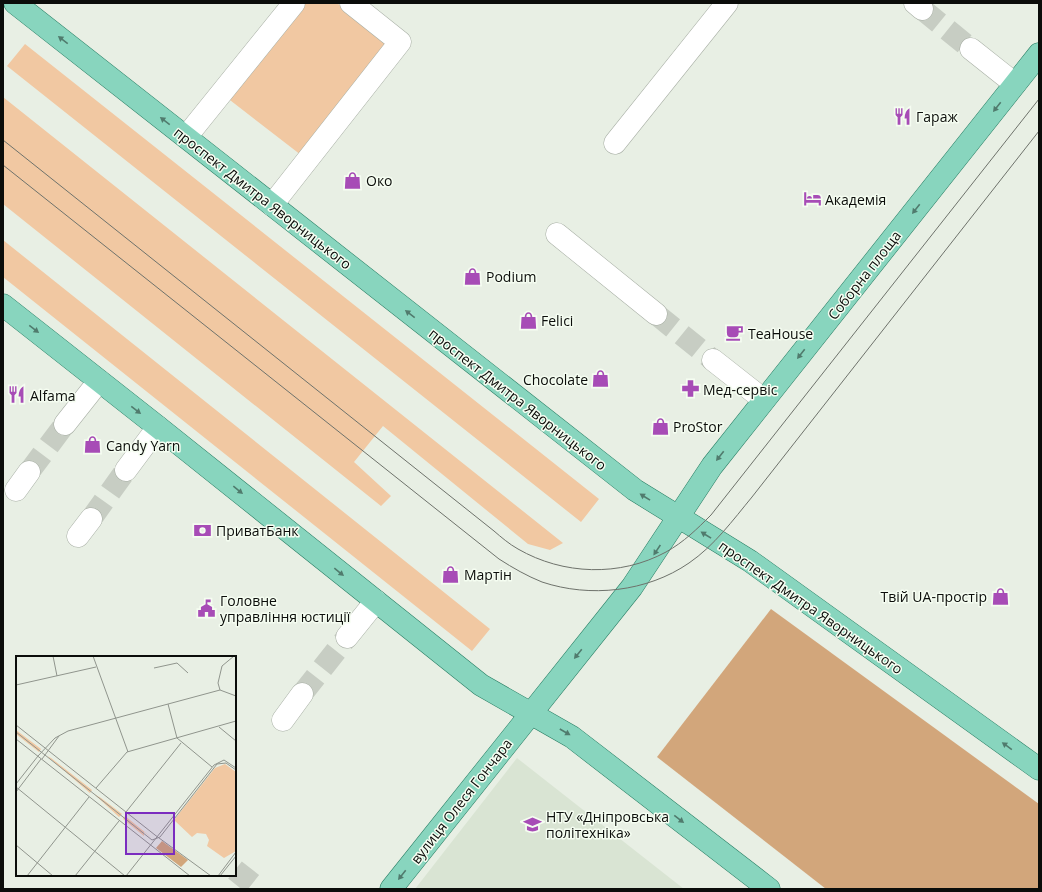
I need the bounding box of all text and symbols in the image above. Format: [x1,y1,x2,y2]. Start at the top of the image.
one-way arrow [57,36,68,45]
one-way arrow [993,101,1002,112]
restaurant icon: Гараж [893,106,913,126]
place label: Гараж [916,107,958,126]
one-way arrow [159,117,170,125]
street label: проспект Дмитра Яворницького [170,123,356,273]
shop icon: Око [343,170,363,190]
place label: Око [366,171,393,190]
hotel icon: Академія [802,189,822,209]
place label: Академія [825,190,886,209]
one-way arrow [912,203,921,214]
street label: Соборна площа [823,226,905,324]
shop icon: Podium [463,266,483,286]
place label: Podium [486,267,537,286]
one-way arrow [404,309,415,318]
shop icon: Felici [518,310,538,330]
place label: Felici [541,311,573,330]
cafe icon: TeaHouse [725,323,745,343]
street label: проспект Дмитра Яворницького [425,324,611,474]
place label: TeaHouse [748,324,813,343]
one-way arrow [28,325,39,334]
one-way arrow [796,349,805,360]
shop icon: Chocolate [591,369,611,389]
place label: Chocolate [523,370,588,389]
pharmacy icon: Мед-сервіс [680,379,700,399]
place label: Мед-сервіс [703,380,778,399]
restaurant icon: Alfama [7,385,27,405]
place label: Alfama [30,386,76,405]
one-way arrow [131,405,141,414]
shop icon: ProStor [650,416,670,436]
place label: ProStor [673,417,723,436]
shop icon: Candy Yarn [83,435,103,455]
place label: Candy Yarn [106,436,180,455]
one-way arrow [716,451,724,462]
one-way arrow [232,486,243,495]
one-way arrow [639,493,651,500]
bank icon: ПриватБанк [193,520,213,540]
place label: ПриватБанк [216,521,299,540]
one-way arrow [700,531,712,538]
street label: проспект Дмитра Яворницького [715,536,907,678]
one-way arrow [653,544,660,556]
shop icon: Мартін [441,564,461,584]
place label: Мартін [464,565,512,584]
one-way arrow [334,567,345,576]
shop icon: Твій UA-простір [990,586,1010,606]
place label: Твій UA-простір [881,587,987,606]
place label: Головне управління юстиції [220,591,351,626]
public building icon: Головне управління юстиції [197,598,217,618]
one-way arrow [574,648,583,659]
inset map [16,656,236,876]
one-way arrow [559,729,571,736]
street label: вулиця Олеся Гончара [406,734,516,868]
one-way arrow [1002,742,1013,750]
place label: НТУ «Дніпровська політехніка» [546,807,669,842]
school or university icon: НТУ «Дніпровська політехніка» [523,814,543,834]
one-way arrow [674,815,685,824]
one-way arrow [398,870,407,881]

